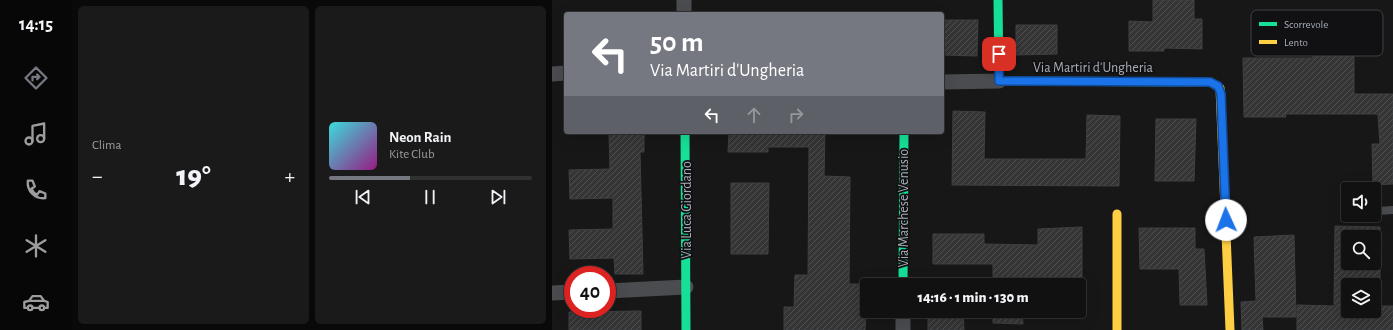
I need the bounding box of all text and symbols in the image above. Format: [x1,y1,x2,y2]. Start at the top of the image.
legend [1251,10,1383,56]
text: 14:15 [19,16,53,34]
text: Scorrevole [1284,19,1328,30]
icon: left [584,28,636,80]
text: 50 m [650,29,704,57]
pin [982,37,1016,71]
text: Lento [1284,37,1308,48]
icon: arrive [988,43,1010,65]
street label: Via Martiri d'Ungheria [1033,61,1154,75]
text: Via Martiri d'Ungheria [650,62,804,80]
icon: directions [22,64,50,92]
icon: left [701,104,723,126]
icon: ahead [743,104,765,126]
icon: right [785,104,807,126]
icon: music [22,120,50,148]
text: Neon Rain [389,130,451,145]
text: Clima [92,139,122,152]
text: Kite Club [389,148,435,161]
street label: Via Marchese Venusio [897,149,911,267]
text: 19° [176,161,211,191]
street label: Via Luca Giordano [680,161,694,259]
text: − [92,165,103,187]
text: + [284,165,295,187]
icon: phone [22,176,50,204]
map controls [1341,182,1381,318]
button: sound [1341,182,1381,222]
icon: previous [352,186,374,208]
icon: pause [419,186,441,208]
icon: next [487,186,509,208]
position arrow [1205,199,1247,241]
button: search [1341,230,1381,270]
icon: climate [22,232,50,260]
speed limit sign: 40 [564,266,616,318]
button: layers [1341,278,1381,318]
icon: car [22,288,50,316]
text: 14:16 · 1 min · 130 m [917,290,1029,305]

